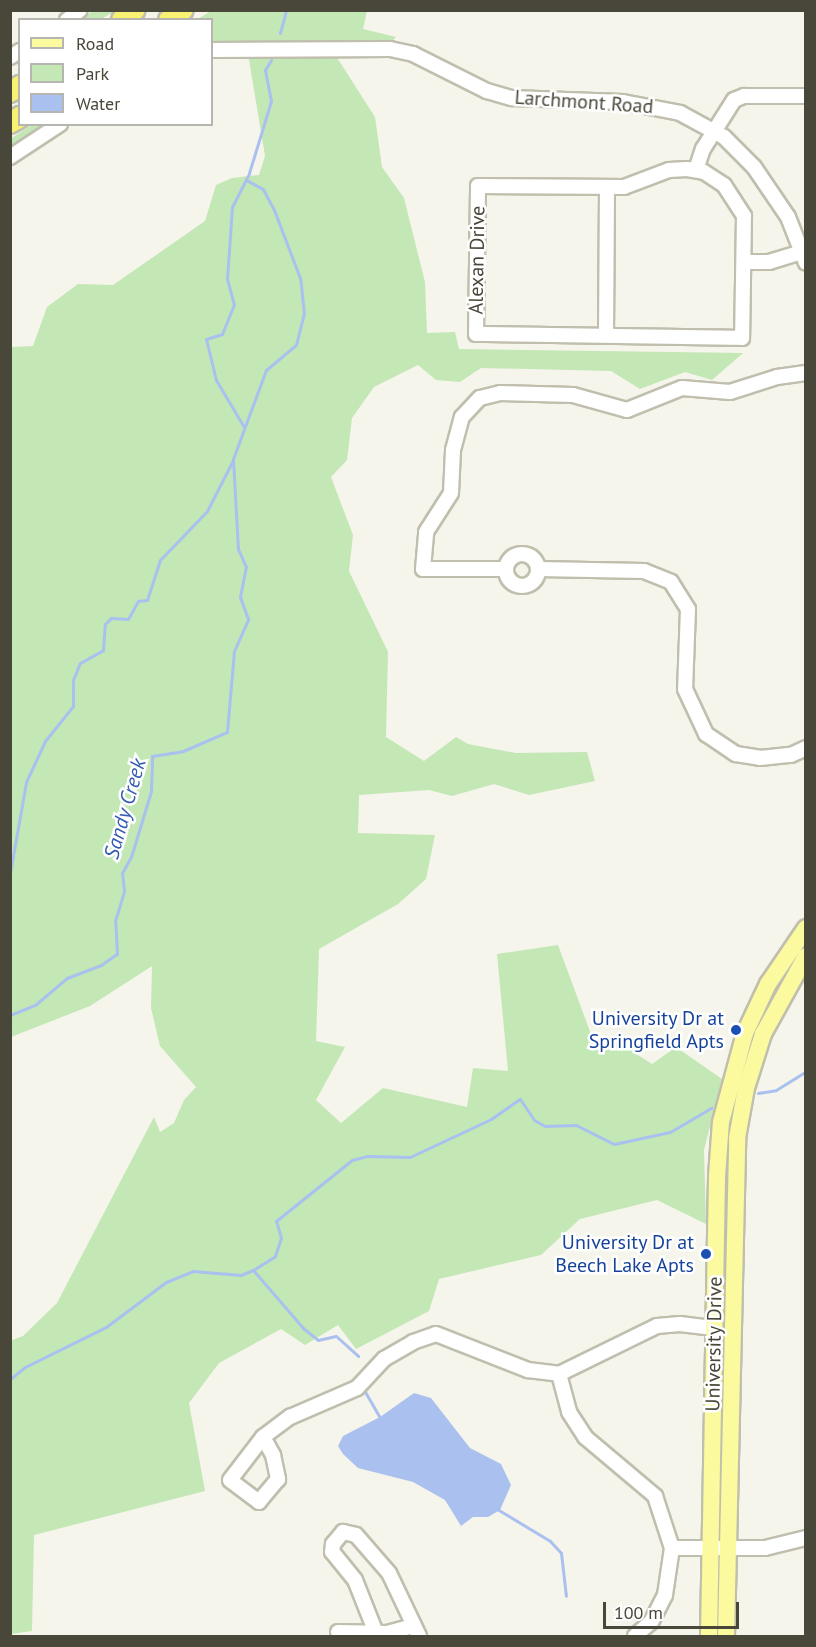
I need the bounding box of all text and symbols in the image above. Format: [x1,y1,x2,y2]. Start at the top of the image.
legend [18,18,213,126]
text: Road [76,32,114,55]
text: Park [76,62,109,85]
street label: Larchmont Road [514,85,654,119]
text: Water [76,92,120,115]
street label: Alexan Drive [464,206,490,314]
water label: Sandy Creek [99,756,151,862]
place label: University Dr at Springfield Apts [588,1006,724,1053]
marker: University Dr at Springfield Apts [729,1023,743,1037]
place label: University Dr at Beech Lake Apts [555,1230,694,1277]
marker: University Dr at Beech Lake Apts [699,1247,713,1261]
street label: University Drive [701,1276,727,1412]
scale bar [606,1590,742,1628]
text: 100 m [614,1601,663,1624]

